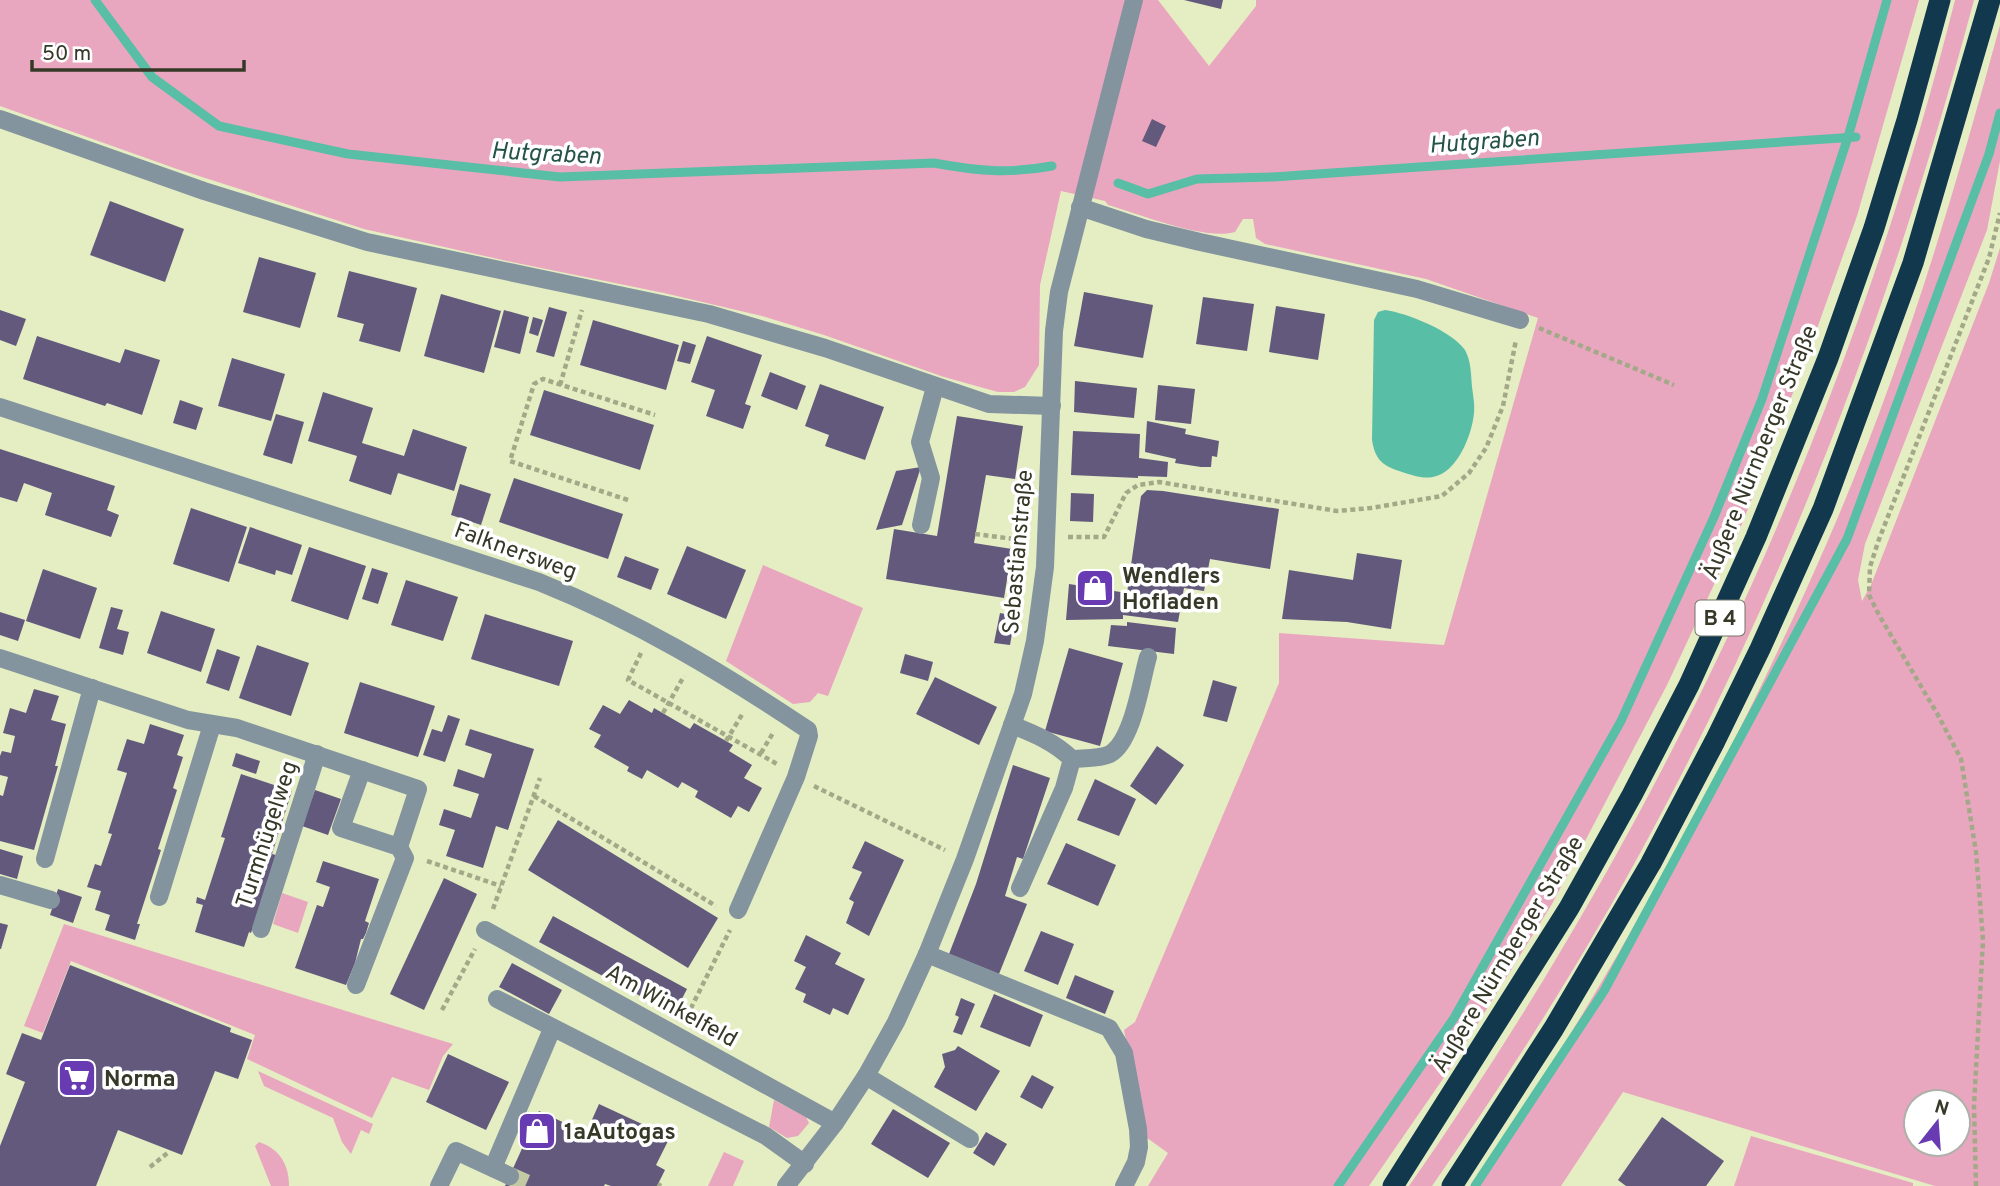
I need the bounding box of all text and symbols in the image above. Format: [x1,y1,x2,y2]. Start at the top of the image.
scale bar [32,28,243,72]
text: 50 m [42,41,91,68]
water label: Hutgraben [1428,124,1540,162]
water label: Hutgraben [490,137,602,173]
street label: Äußere Nürnberger Straße [1696,321,1826,584]
street label: Sebastianstraße [998,469,1041,636]
street label: Falknersweg [450,517,581,588]
place label: Wendlers Hofladen [1122,563,1221,618]
shop icon: Wendlers Hofladen [1074,567,1116,609]
road number: B 4 [1696,600,1744,636]
street label: Turmhügelweg [231,758,306,912]
street label: Äußere Nürnberger Straße [1426,831,1592,1079]
street label: Am Winkelfeld [600,959,742,1055]
supermarket icon: Norma [56,1057,98,1099]
place label: Norma [104,1066,176,1095]
north arrow [1902,1088,1972,1158]
text: N [1931,1095,1951,1122]
shop icon: 1aAutogas [516,1110,558,1152]
place label: 1aAutogas [564,1119,676,1148]

